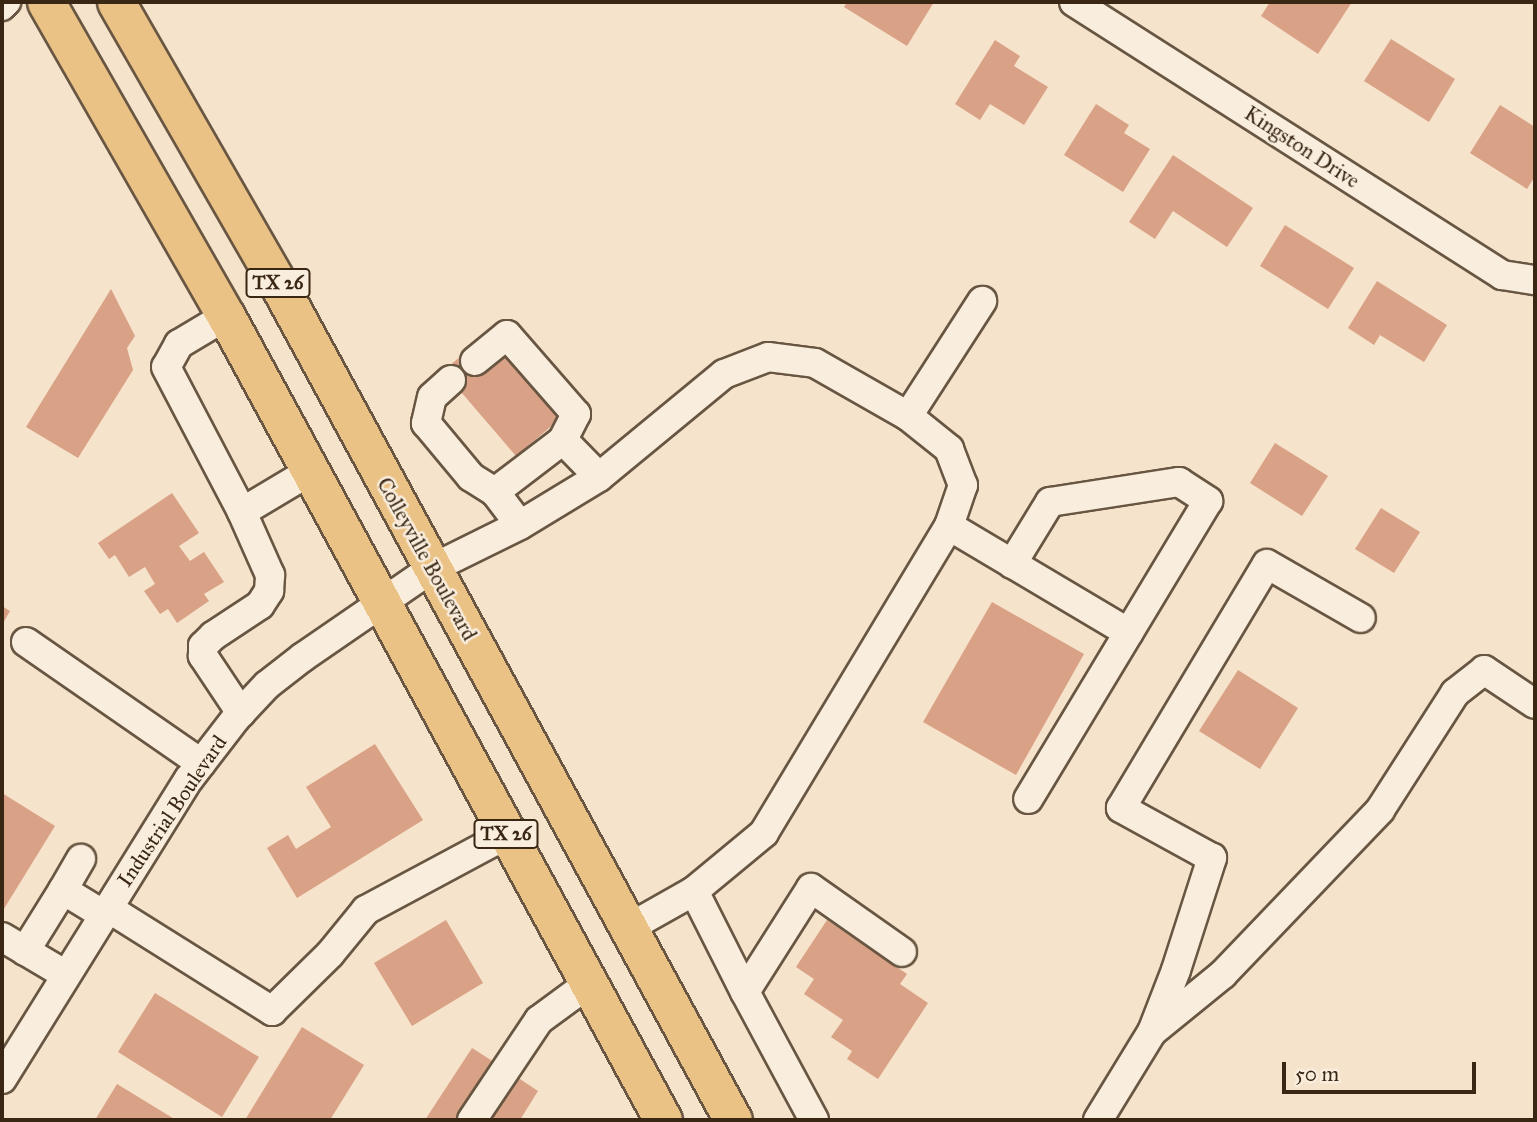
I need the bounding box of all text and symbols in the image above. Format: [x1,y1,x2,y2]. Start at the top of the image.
street label: Kingston Drive [1240,100,1364,194]
road number: TX 26 [245,268,311,298]
street label: Colleyville Boulevard [372,473,482,645]
street label: Industrial Boulevard [112,730,232,892]
road number: TX 26 [473,818,539,849]
scale bar [1285,1048,1479,1092]
text: 50 m [1295,1061,1339,1087]

